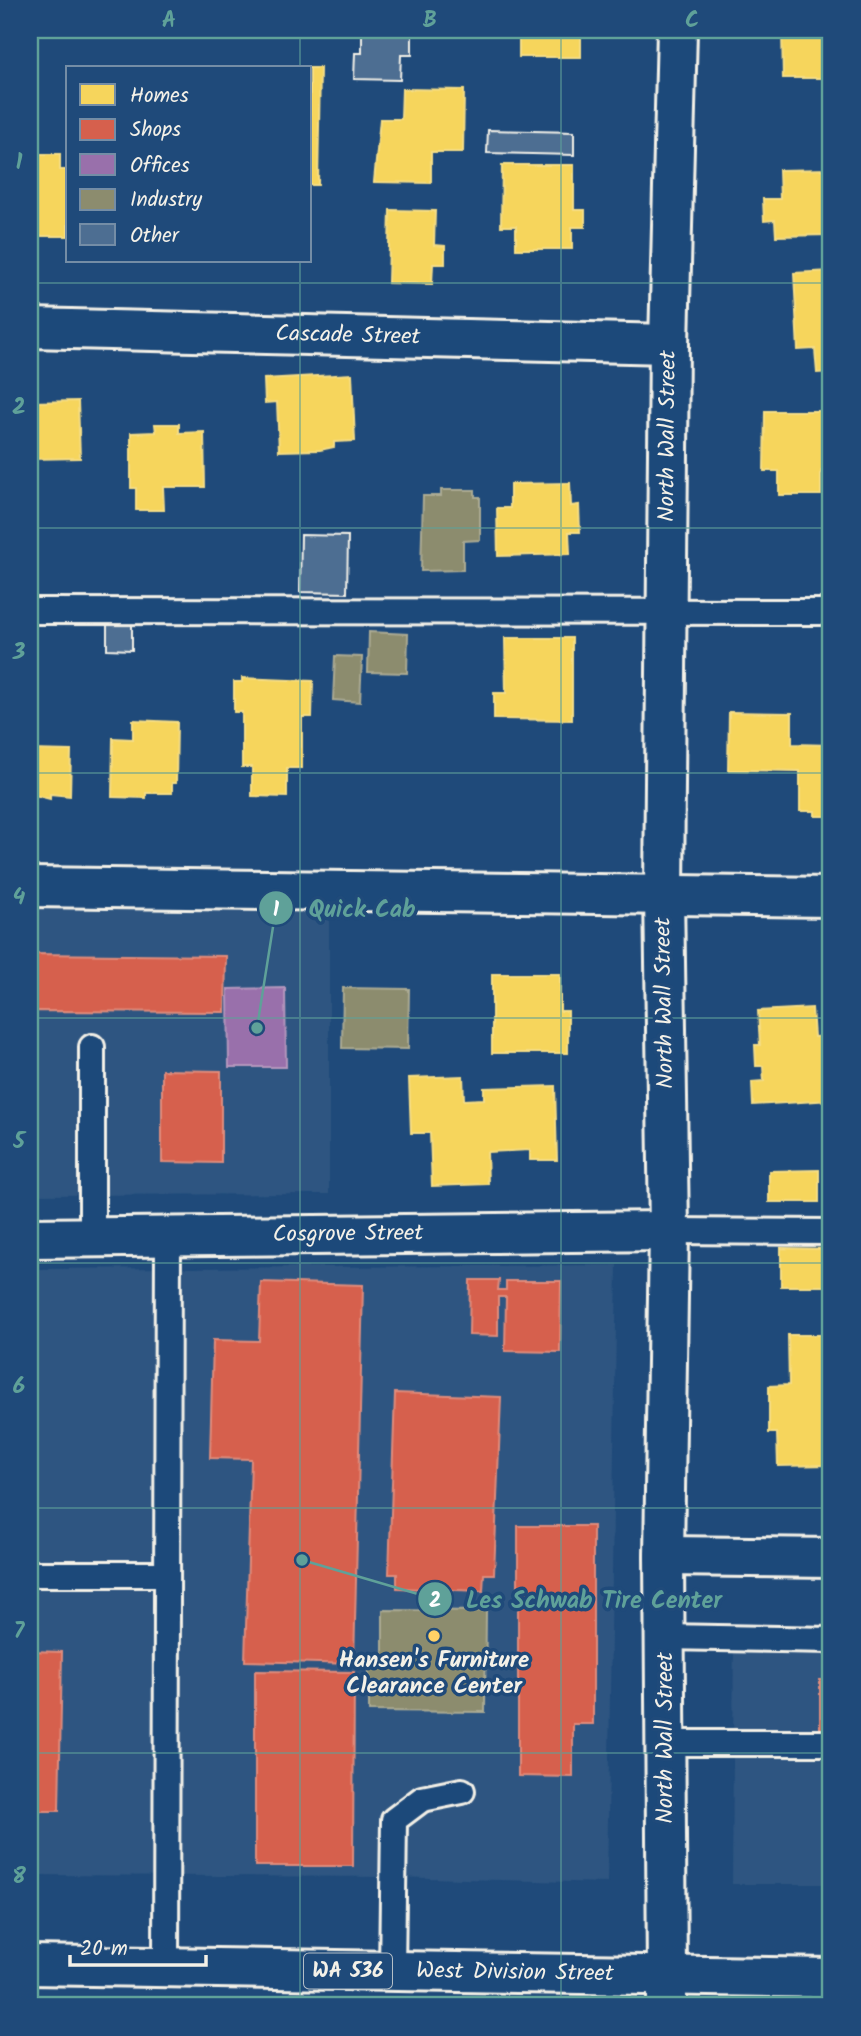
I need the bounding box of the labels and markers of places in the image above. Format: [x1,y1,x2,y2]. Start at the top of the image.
callout: Quick Cab [259,886,429,931]
callout: Les Schwab Tire Center [417,1577,736,1622]
marker: Hansen's Furniture Clearance Center [426,1628,442,1644]
place label: Hansen's Furniture Clearance Center [339,1643,529,1705]

